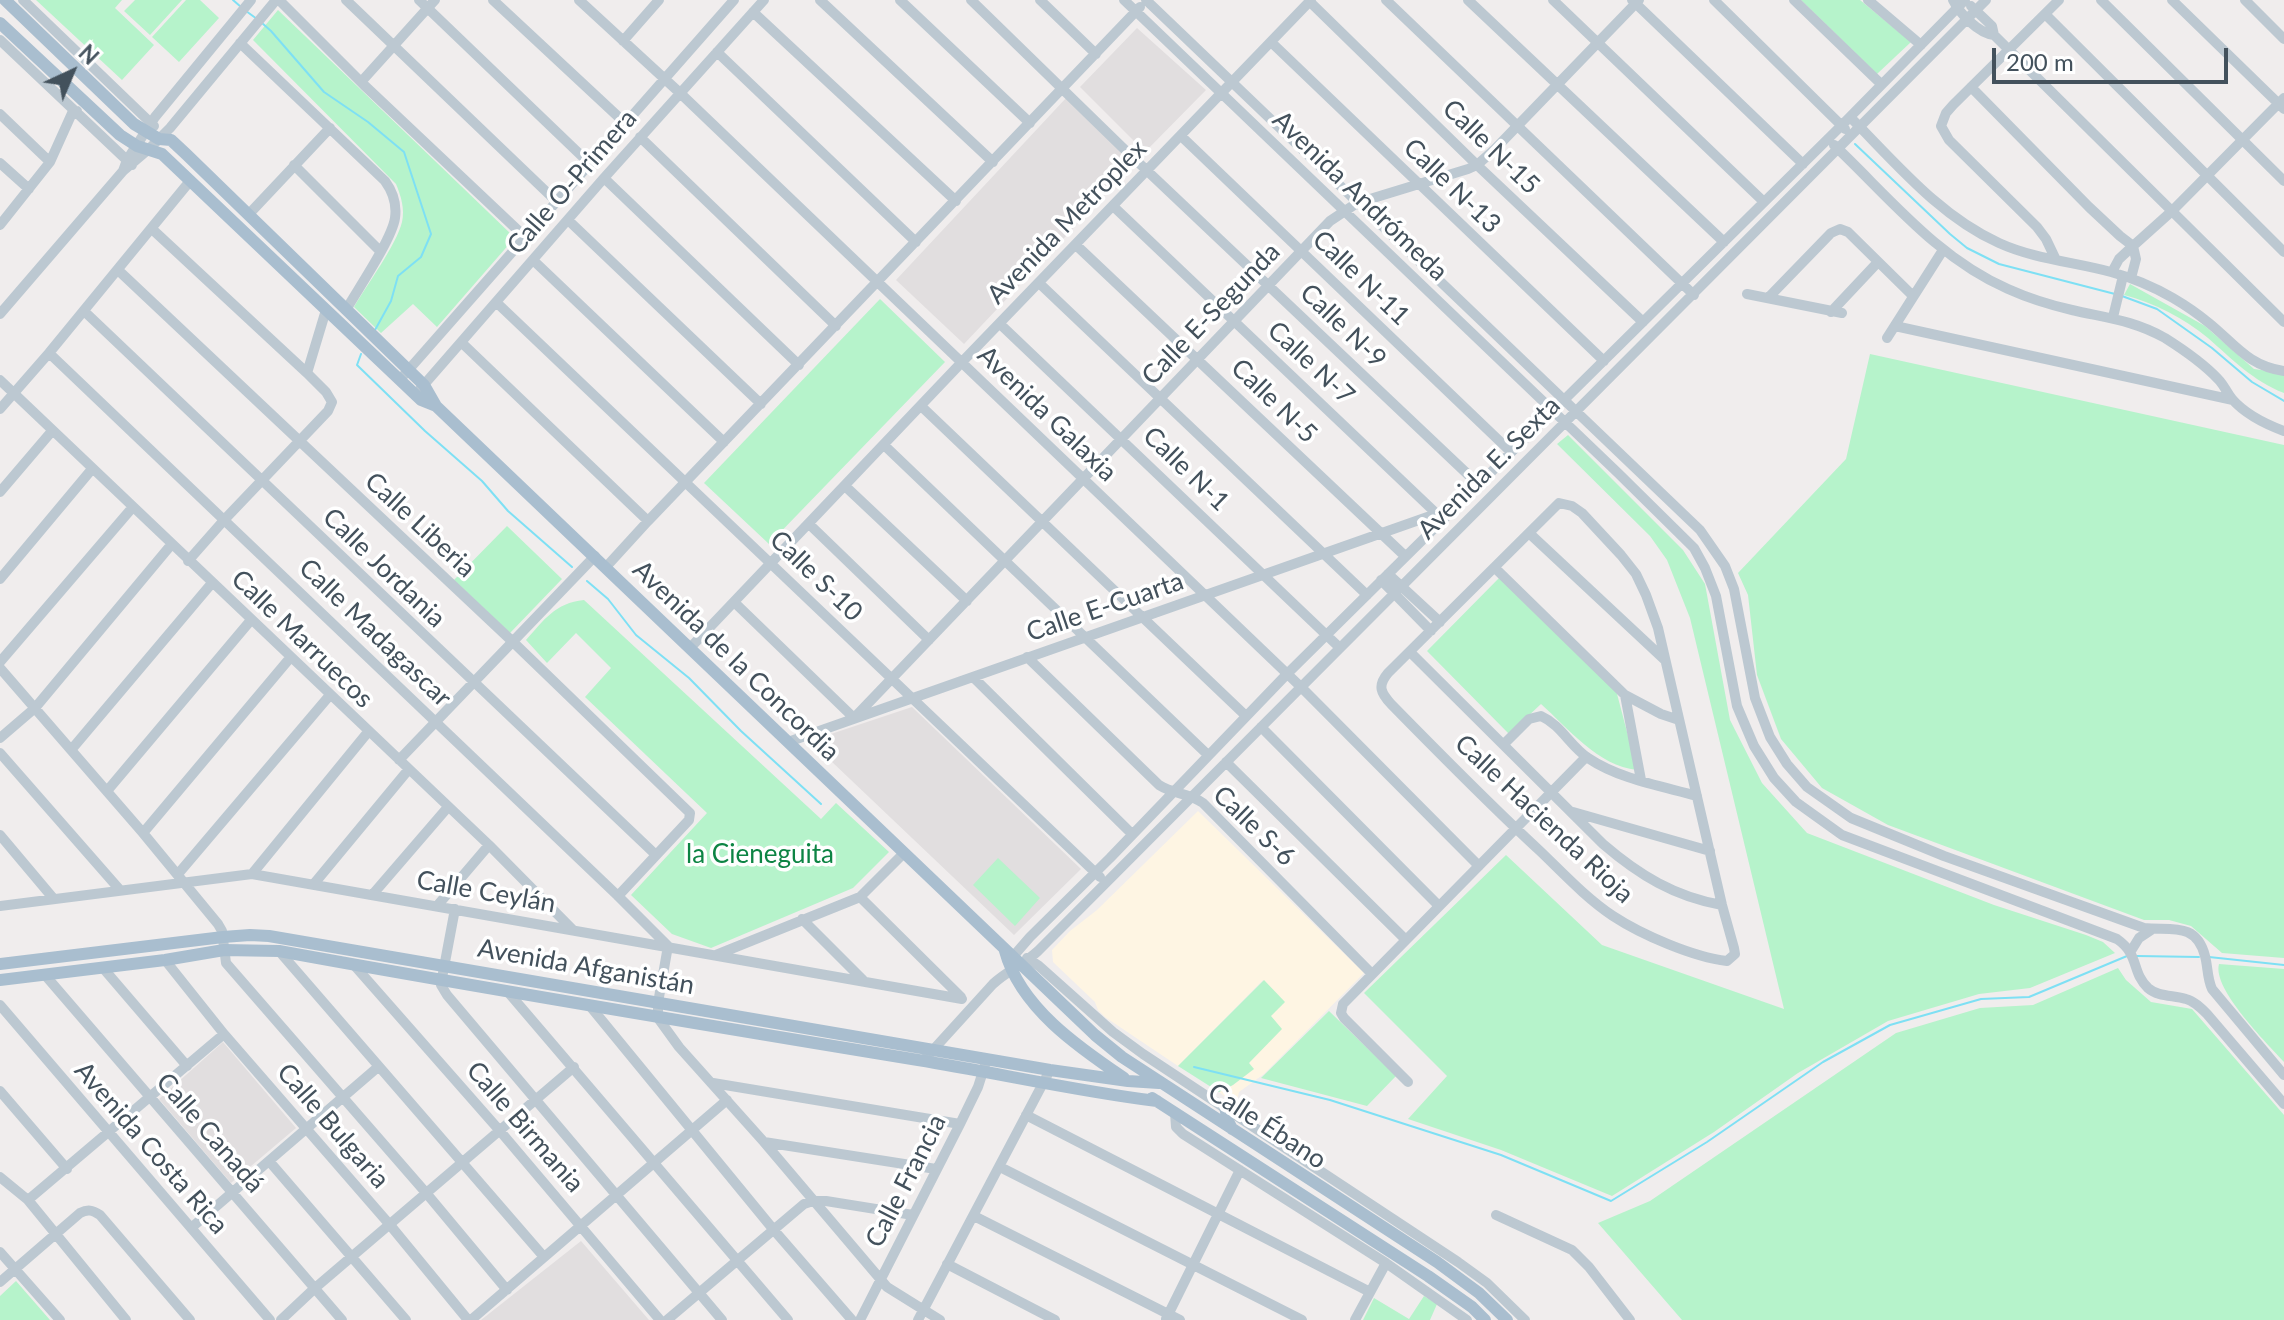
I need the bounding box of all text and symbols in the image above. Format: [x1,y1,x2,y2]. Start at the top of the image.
north arrow [32,32,112,112]
scale bar [1996,32,2232,82]
text: N [74,39,104,70]
text: 200 m [2006,47,2074,76]
street label: Calle N-15 [1436,93,1546,201]
street label: Calle O-Primera [501,103,643,261]
street label: Avenida Andrómeda [1266,105,1454,287]
street label: Calle N-13 [1397,132,1507,240]
street label: Avenida Metroplex [981,134,1153,310]
street label: Calle N-11 [1306,224,1416,332]
street label: Calle E-Segunda [1135,236,1287,392]
street label: Calle N-9 [1293,277,1393,375]
street label: Calle N-7 [1261,315,1361,411]
street label: Avenida Galaxia [971,340,1123,488]
street label: Calle N-5 [1224,352,1324,450]
street label: Avenida E. Sexta [1411,390,1567,546]
street label: Calle N-1 [1136,420,1236,518]
street label: Calle Liberia [358,466,482,584]
street label: Calle Jordania [316,502,452,634]
street label: Calle S-10 [763,524,869,628]
street label: Calle Madagascar [292,552,458,714]
street label: Avenida de la Concordia [626,554,846,768]
street label: Calle Marruecos [225,564,379,714]
street label: Calle E-Cuarta [1022,566,1188,648]
street label: Calle Hacienda Rioja [1448,728,1640,910]
street label: Calle S-6 [1207,779,1301,873]
park label: la Cieneguita [686,839,834,871]
street label: Calle Ceylán [414,864,558,920]
street label: Avenida Afganistán [475,933,697,1001]
street label: Calle Birmania [460,1055,590,1199]
street label: Avenida Costa Rica [68,1056,234,1240]
street label: Calle Bulgaria [270,1057,396,1195]
street label: Calle Canadá [150,1067,270,1199]
street label: Calle Ébano [1202,1076,1332,1176]
street label: Calle Francia [859,1109,953,1253]

